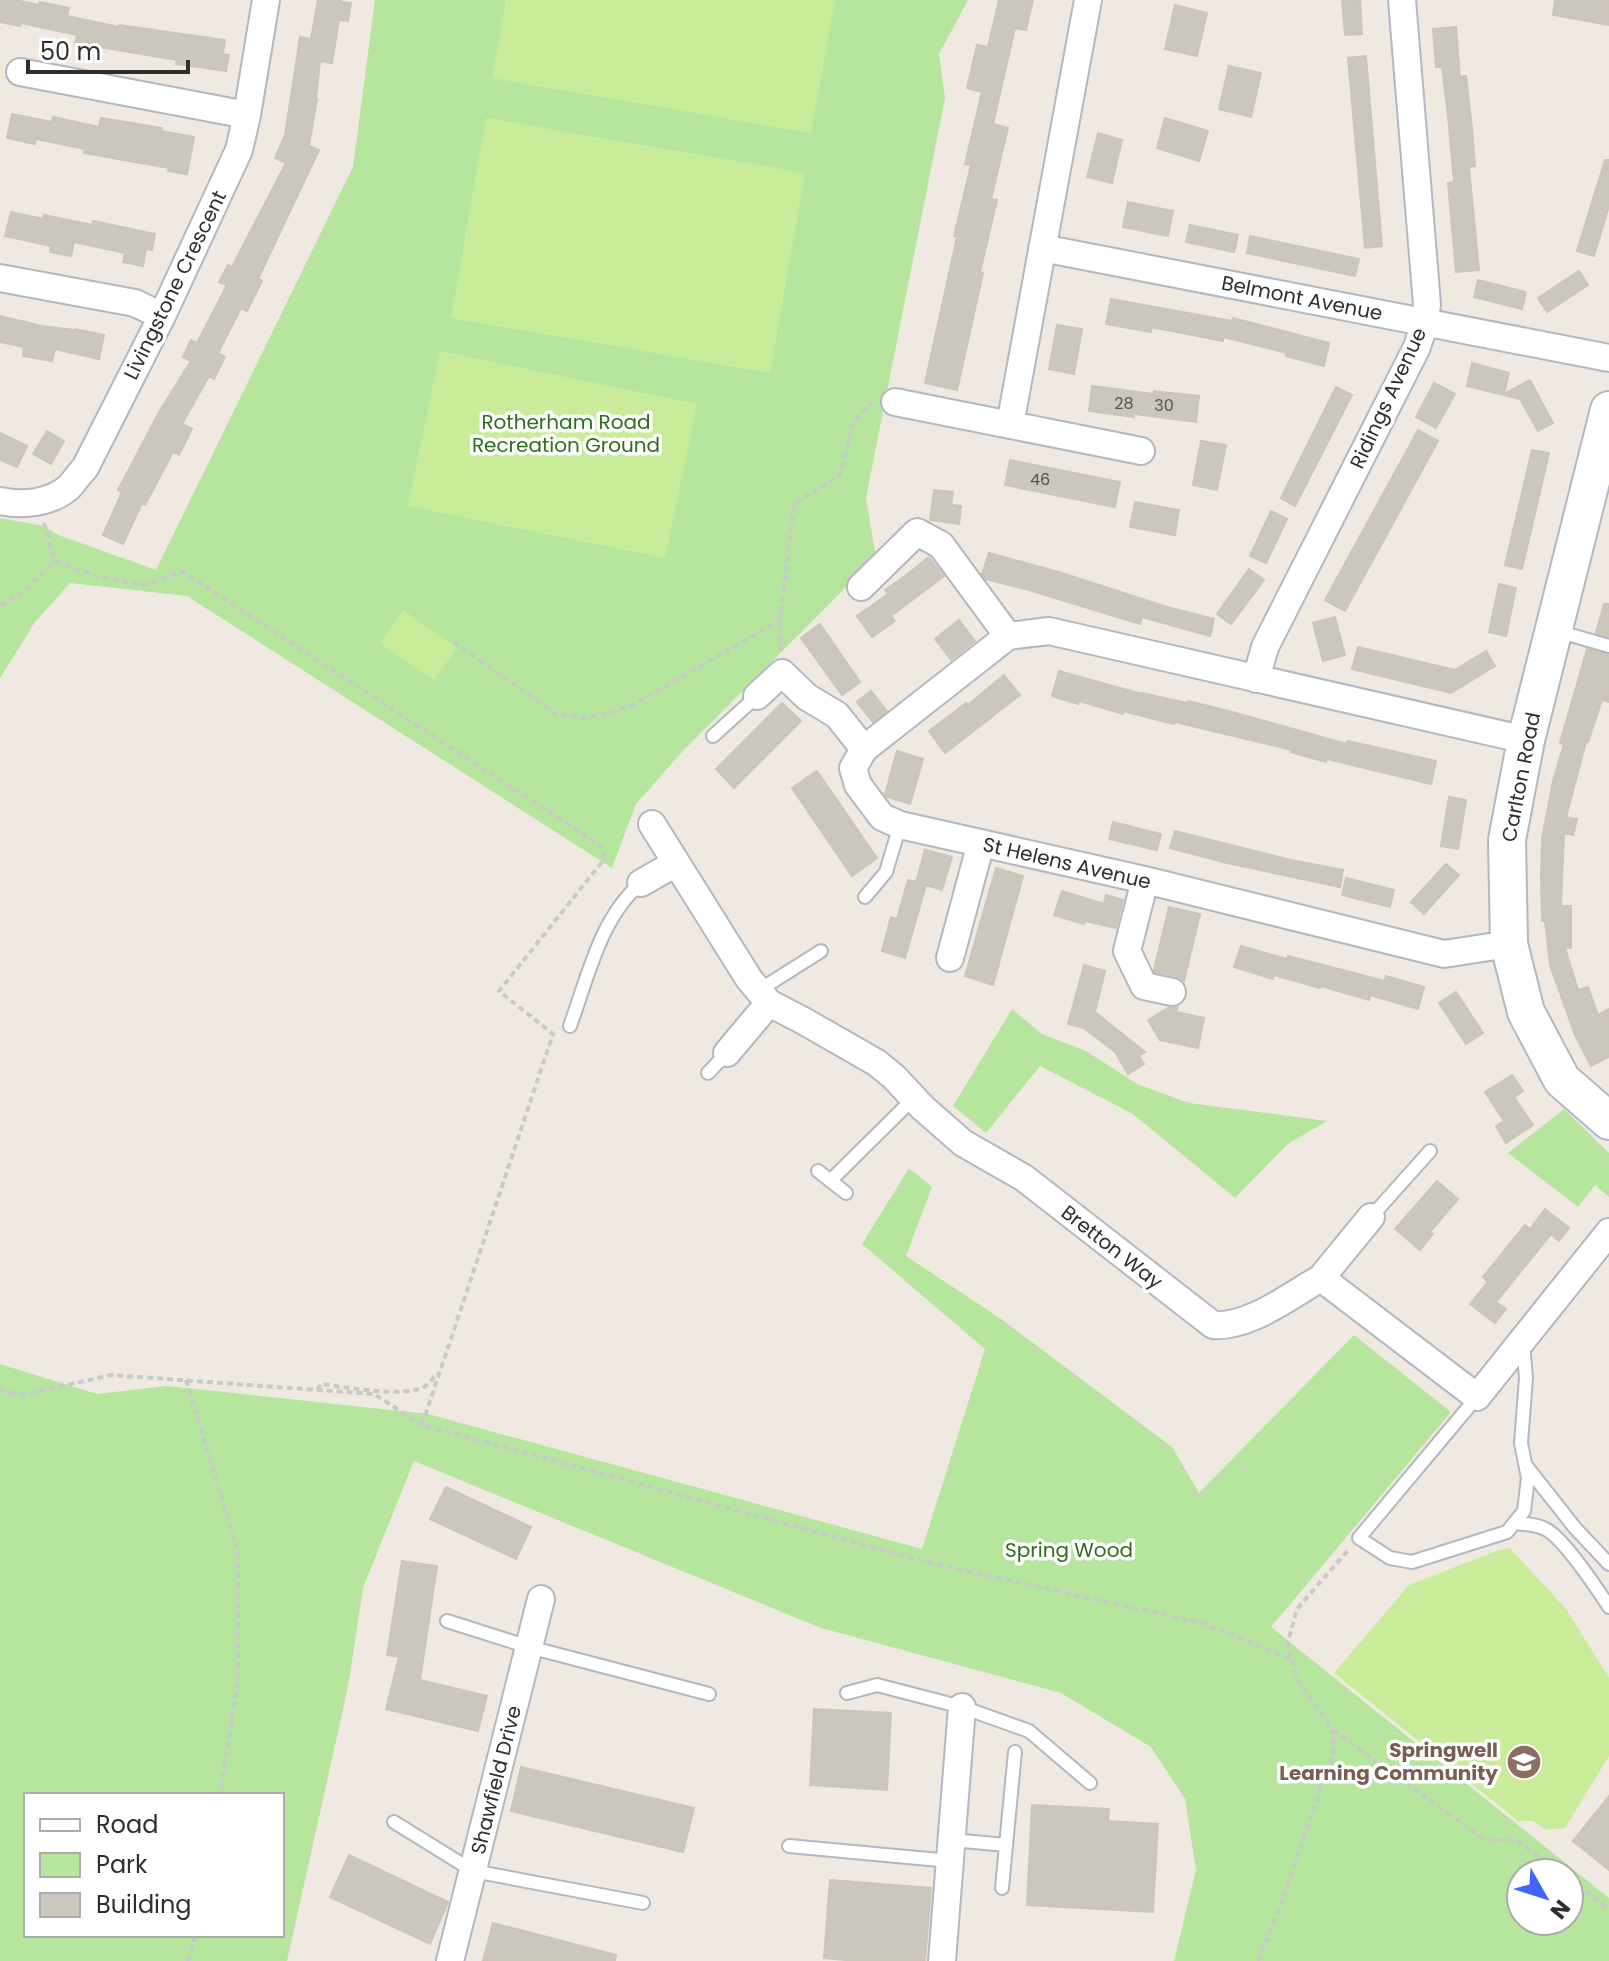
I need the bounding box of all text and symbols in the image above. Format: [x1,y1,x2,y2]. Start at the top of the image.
scale bar [28,24,188,74]
text: 50 m [40,35,101,68]
street label: Livingstone Crescent [117,186,233,384]
street label: Belmont Avenue [1219,269,1385,327]
street label: Ridings Avenue [1343,323,1433,473]
house number: 28 [1114,392,1134,415]
house number: 30 [1154,394,1174,417]
park label: Rotherham Road Recreation Ground [472,408,660,459]
house number: 46 [1030,468,1050,491]
street label: Carlton Road [1495,710,1547,844]
street label: St Helens Avenue [980,830,1154,896]
street label: Bretton Way [1055,1198,1169,1296]
park label: Spring Wood [1005,1536,1133,1564]
street label: Shawfield Drive [464,1703,528,1857]
place label: Springwell Learning Community [1279,1736,1498,1787]
school or university icon: Springwell Learning Community [1505,1743,1543,1781]
legend [24,1793,284,1937]
text: Road [96,1808,158,1841]
text: Park [96,1848,148,1881]
north arrow [1505,1857,1585,1937]
text: Building [96,1888,192,1921]
text: N [1543,1893,1577,1925]

